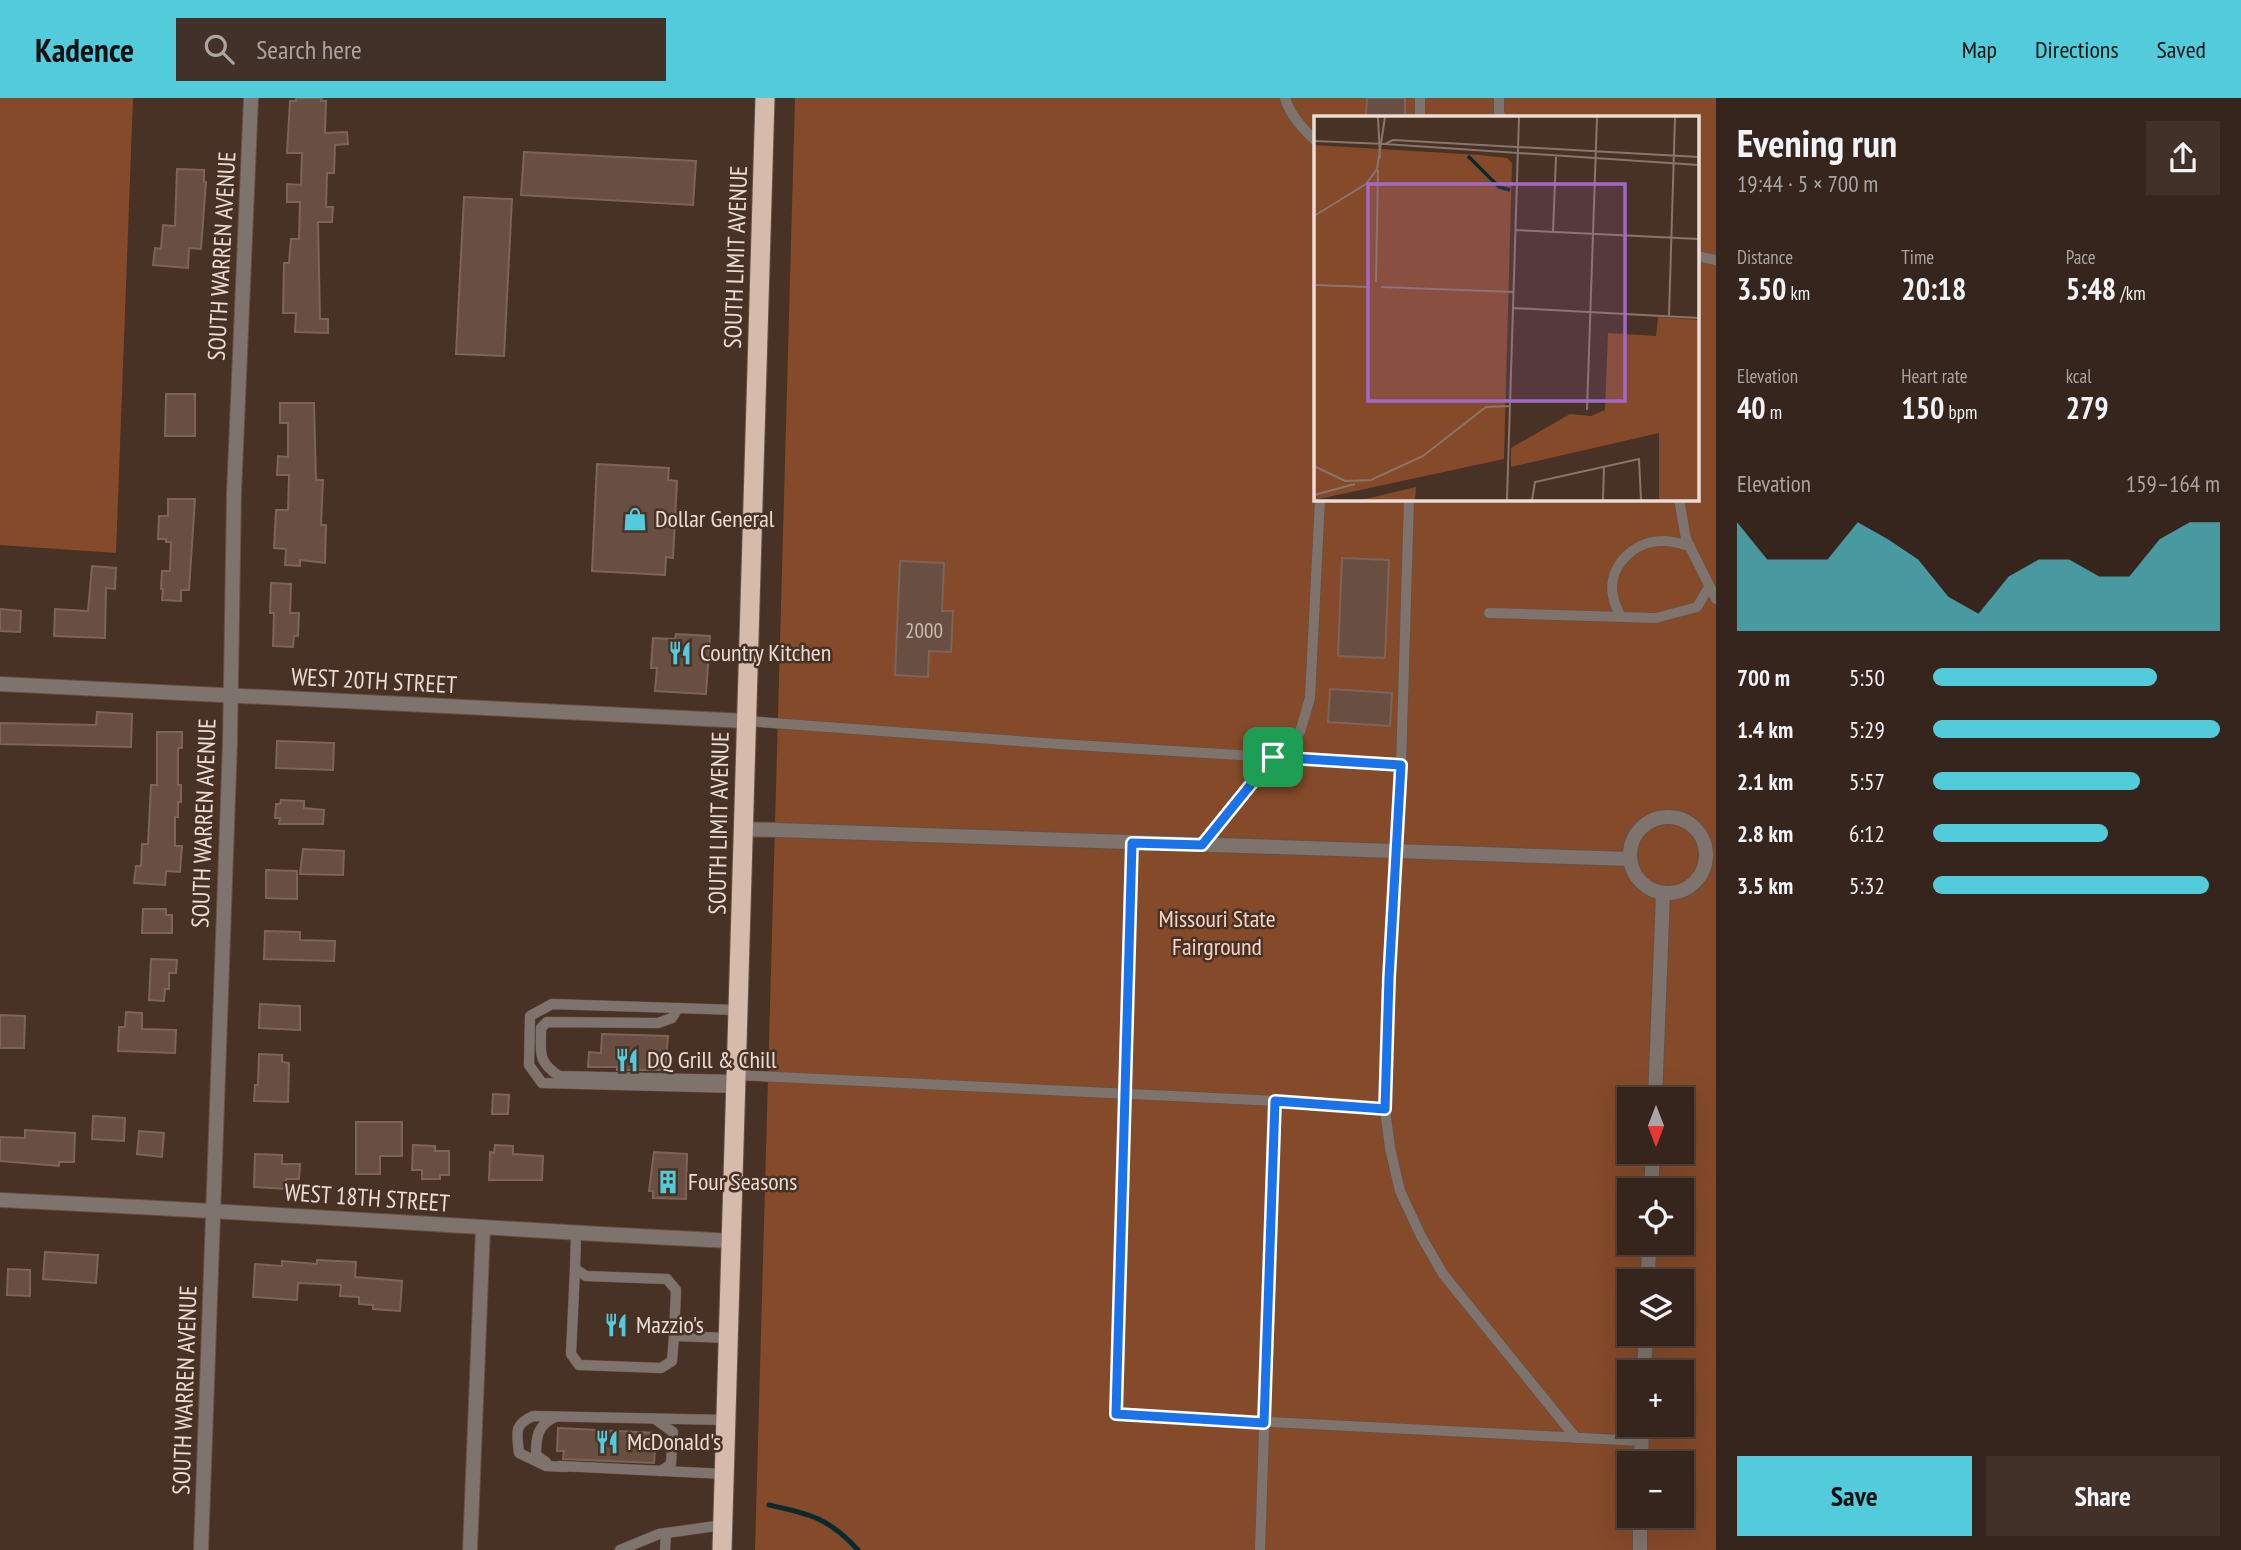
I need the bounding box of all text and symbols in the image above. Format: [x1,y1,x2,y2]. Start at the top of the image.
search box [176,18,666,81]
text: Kadence [35,28,134,71]
icon: search [200,30,238,68]
text: Search here [256,33,362,66]
text: Map [1962,34,1997,65]
text: Directions [2035,34,2119,65]
text: Saved [2157,34,2206,65]
inset map [1314,116,1699,500]
text: Evening run [1737,118,1897,167]
button: share [2146,121,2220,195]
street label: SOUTH WARREN AVENUE [201,151,242,361]
street label: SOUTH LIMIT AVENUE [717,165,754,349]
text: 19:44 · 5 × 700 m [1737,169,1878,198]
text: Distance [1737,245,1793,269]
text: Time [1901,245,1934,269]
text: Pace [2066,245,2096,269]
text: 3.50 [1737,269,1786,308]
text: 20:18 [1901,269,1966,308]
text: 5:48 [2066,269,2116,308]
text: km [1786,281,1810,305]
text: /km [2116,281,2146,305]
text: Elevation [1737,364,1798,388]
text: Heart rate [1901,364,1968,388]
text: kcal [2066,364,2092,388]
text: 40 [1737,388,1766,427]
text: 150 [1901,388,1944,427]
text: 279 [2066,388,2109,427]
text: m [1766,400,1782,424]
text: bpm [1944,400,1977,424]
text: Elevation [1737,469,1811,498]
text: 159–164 m [2126,469,2220,498]
place label: Dollar General [655,503,775,534]
shop icon: Dollar General [621,505,649,533]
house number: 2000 [905,617,943,644]
place label: Country Kitchen [700,637,831,668]
restaurant icon: Country Kitchen [666,639,694,667]
street label: WEST 20TH STREET [290,661,458,700]
text: 700 m [1737,663,1790,692]
text: 5:50 [1849,663,1885,692]
text: 1.4 km [1737,715,1793,744]
text: 5:29 [1849,715,1885,744]
street label: SOUTH WARREN AVENUE [184,718,223,928]
pin [1243,727,1303,787]
street label: SOUTH LIMIT AVENUE [701,731,736,915]
icon: arrive [1254,738,1292,776]
text: 2.1 km [1737,767,1793,796]
text: 5:57 [1849,767,1885,796]
text: 2.8 km [1737,819,1793,848]
text: 6:12 [1849,819,1885,848]
text: 3.5 km [1737,871,1793,900]
text: 5:32 [1849,871,1885,900]
park label: Missouri State Fairground [1158,903,1276,962]
place label: DQ Grill & Chill [647,1044,777,1075]
restaurant icon: DQ Grill & Chill [613,1046,641,1074]
north arrow [1617,1087,1694,1164]
map controls [1617,1087,1694,1528]
place label: Four Seasons [688,1166,797,1197]
building icon: Four Seasons [654,1168,682,1196]
street label: WEST 18TH STREET [283,1176,451,1219]
button: locate [1617,1178,1694,1255]
button: layers [1617,1269,1694,1346]
street label: SOUTH WARREN AVENUE [165,1285,204,1495]
place label: Mazzio's [636,1309,704,1340]
restaurant icon: Mazzio's [602,1311,630,1339]
button: + [1617,1360,1694,1437]
place label: McDonald's [627,1426,721,1457]
restaurant icon: McDonald's [593,1428,621,1456]
button: − [1617,1451,1694,1528]
button: Save [1737,1456,1972,1536]
button: Share [1986,1456,2220,1536]

